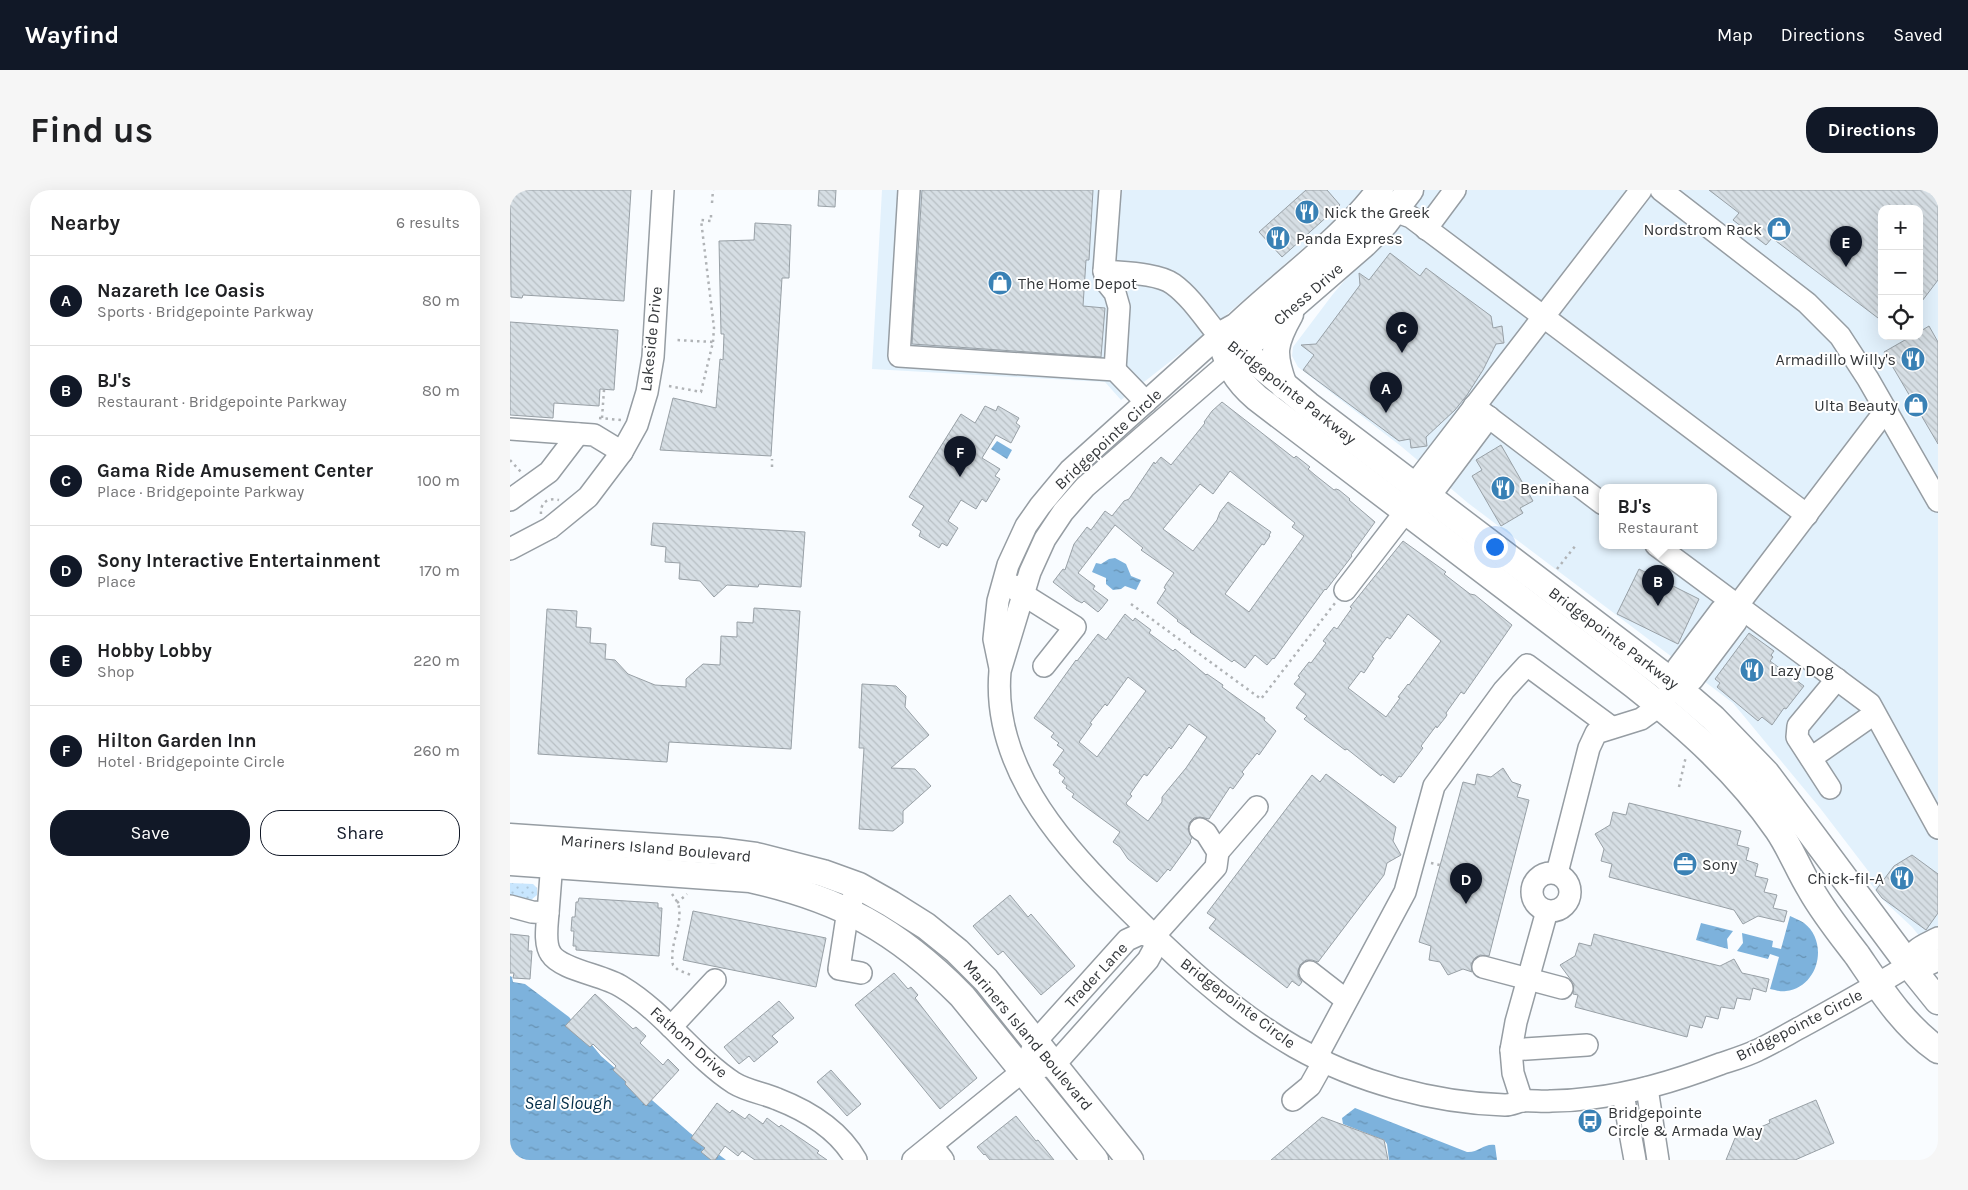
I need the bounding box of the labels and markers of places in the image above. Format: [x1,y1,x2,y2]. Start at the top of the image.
restaurant icon: Nick the Greek [1294,199,1320,225]
place label: Nick the Greek [1324,203,1430,222]
shop icon: Nordstrom Rack [1766,216,1792,242]
place label: Nordstrom Rack [1643,220,1762,239]
restaurant icon: Panda Express [1265,225,1291,251]
pin: E [1830,226,1862,267]
place label: Panda Express [1296,229,1403,248]
shop icon: The Home Depot [987,270,1013,296]
place label: The Home Depot [1018,274,1137,293]
pin: C [1386,312,1418,353]
restaurant icon: Armadillo Willy's [1900,346,1926,372]
place label: Armadillo Willy's [1775,350,1896,369]
pin: A [1370,372,1402,413]
shop icon: Ulta Beauty [1903,392,1929,418]
place label: Ulta Beauty [1814,396,1899,415]
pin: F [944,436,976,477]
restaurant icon: Benihana [1490,475,1516,501]
place label: Benihana [1520,479,1590,498]
pin: B [1642,565,1674,606]
restaurant icon: Lazy Dog [1739,657,1765,683]
place label: Lazy Dog [1770,661,1833,680]
office icon: Sony [1672,851,1698,877]
place label: Sony [1702,855,1738,874]
pin: D [1450,863,1482,904]
restaurant icon: Chick-fil-A [1889,865,1915,891]
place label: Chick-fil-A [1807,869,1884,888]
place label: Bridgepointe Circle & Armada Way [1608,1103,1763,1140]
bus stop icon: Bridgepointe Circle & Armada Way [1577,1108,1603,1134]

